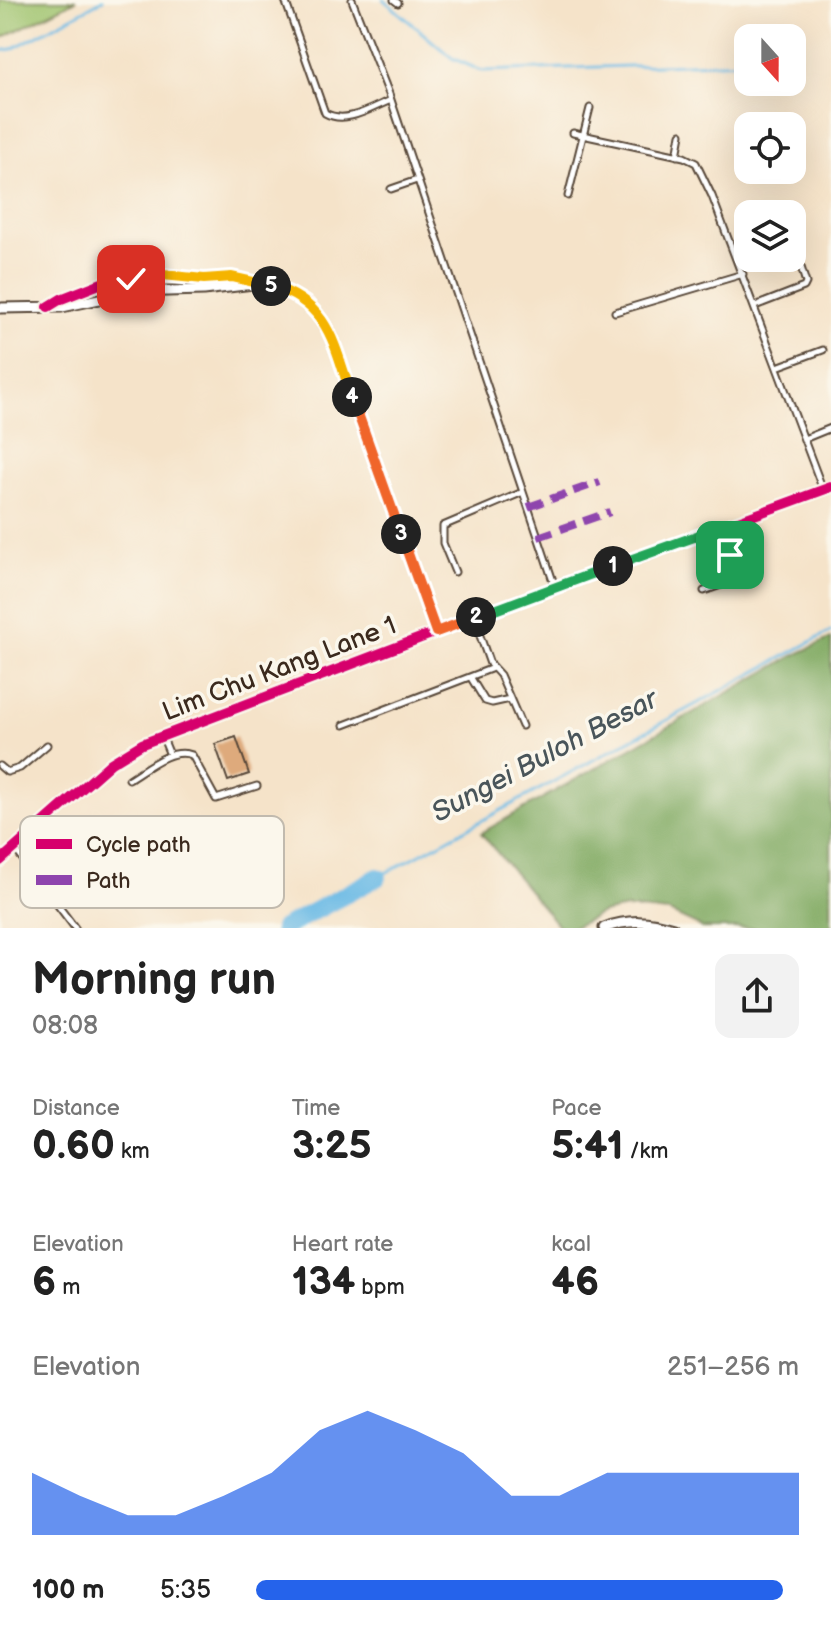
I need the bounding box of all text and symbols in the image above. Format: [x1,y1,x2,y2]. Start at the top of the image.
north arrow [734,24,806,96]
map controls [734,24,806,272]
button: locate [734,112,806,184]
button: layers [734,200,806,272]
pin [97,245,165,313]
icon: check [109,257,153,301]
pin: 5 [251,266,291,306]
text: 5 [265,272,277,299]
pin: 4 [332,377,372,417]
text: 4 [346,383,358,410]
pin: 3 [381,514,421,554]
text: 3 [395,520,407,547]
pin [696,521,764,589]
icon: arrive [708,533,752,577]
pin: 1 [593,546,633,586]
text: 1 [608,552,618,579]
pin: 2 [456,597,496,637]
text: 2 [469,603,483,630]
street label: Lim Chu Kang Lane 1 [158,611,401,728]
water label: Sungei Buloh Besar [426,682,665,830]
legend [20,816,284,908]
text: Cycle path [86,832,191,859]
text: Path [86,868,130,895]
text: Morning run [32,954,276,1007]
button: share [715,954,799,1038]
text: 08:08 [32,1011,98,1042]
text: Distance [32,1095,120,1122]
text: Time [292,1095,340,1122]
text: Pace [551,1095,602,1122]
text: 0.60 [32,1122,115,1170]
text: 3:25 [292,1122,372,1170]
text: 5:41 [551,1122,624,1170]
text: km [115,1138,150,1165]
text: /km [624,1138,668,1165]
text: Elevation [32,1231,124,1258]
text: Heart rate [292,1231,393,1258]
text: kcal [551,1231,591,1258]
text: 6 [32,1258,56,1306]
text: 134 [292,1258,355,1306]
text: 46 [551,1258,599,1306]
text: m [56,1274,80,1301]
text: bpm [355,1274,405,1301]
text: Elevation [32,1352,140,1383]
text: 251–256 m [667,1352,799,1383]
text: 100 m [32,1575,105,1606]
text: 5:35 [160,1575,211,1606]

